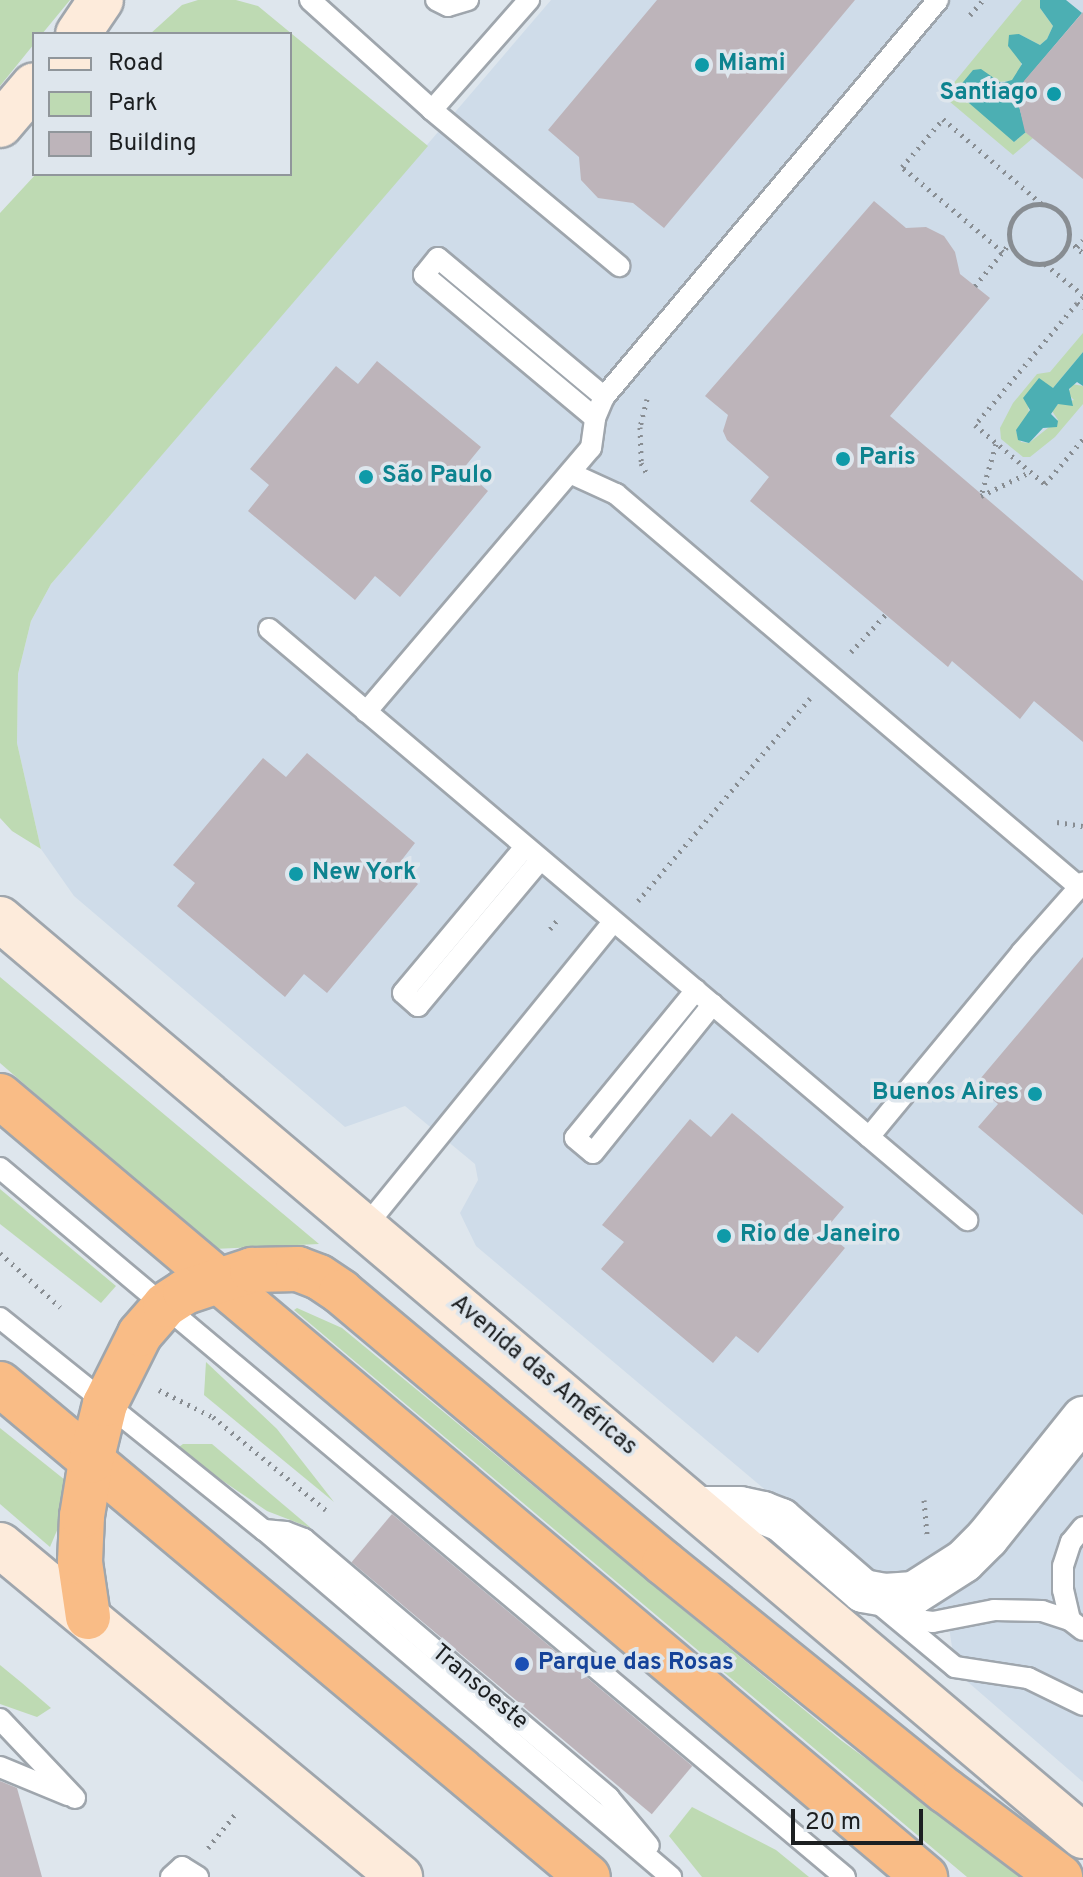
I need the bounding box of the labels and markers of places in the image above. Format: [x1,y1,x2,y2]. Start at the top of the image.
place label: Miami [718,51,786,79]
marker: Miami [693,56,711,74]
place label: Santiago [939,80,1038,108]
marker: Santiago [1045,85,1063,103]
place label: Paris [859,445,916,473]
marker: Paris [834,450,852,468]
place label: São Paulo [382,463,493,491]
marker: São Paulo [357,468,375,486]
place label: New York [312,860,417,888]
marker: New York [287,865,305,883]
place label: Buenos Aires [871,1080,1019,1108]
marker: Buenos Aires [1026,1085,1044,1103]
place label: Rio de Janeiro [740,1222,900,1250]
marker: Rio de Janeiro [715,1227,733,1245]
place label: Parque das Rosas [538,1650,734,1678]
marker: Parque das Rosas [513,1655,531,1673]

